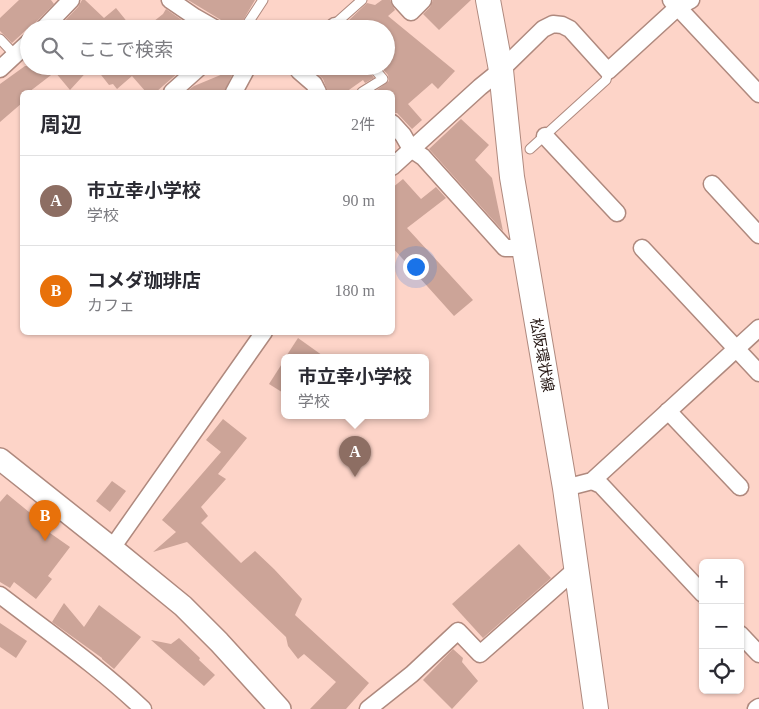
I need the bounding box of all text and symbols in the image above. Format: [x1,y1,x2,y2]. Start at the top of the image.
search box [20,20,395,75]
icon: search [38,34,66,62]
text: ここで検索 [78,39,173,60]
text: 周辺 [40,113,82,137]
text: 2件 [351,116,375,133]
text: 市立幸小学校 [87,180,201,201]
text: A [50,192,62,209]
text: 90 m [343,192,375,209]
text: 学校 [87,207,119,224]
your location [403,254,429,280]
text: コメダ珈琲店 [87,270,201,291]
text: B [51,282,61,299]
text: 180 m [335,282,375,299]
text: カフェ [87,297,135,314]
street label: 松阪環状線 [528,316,557,393]
popup [281,354,429,419]
text: 市立幸小学校 [298,366,412,387]
text: 学校 [298,393,330,410]
pin: A [339,436,371,477]
pin: B [29,500,61,541]
map controls [699,559,744,694]
button: + [699,559,744,604]
button: − [699,604,744,649]
button: locate [699,649,744,694]

